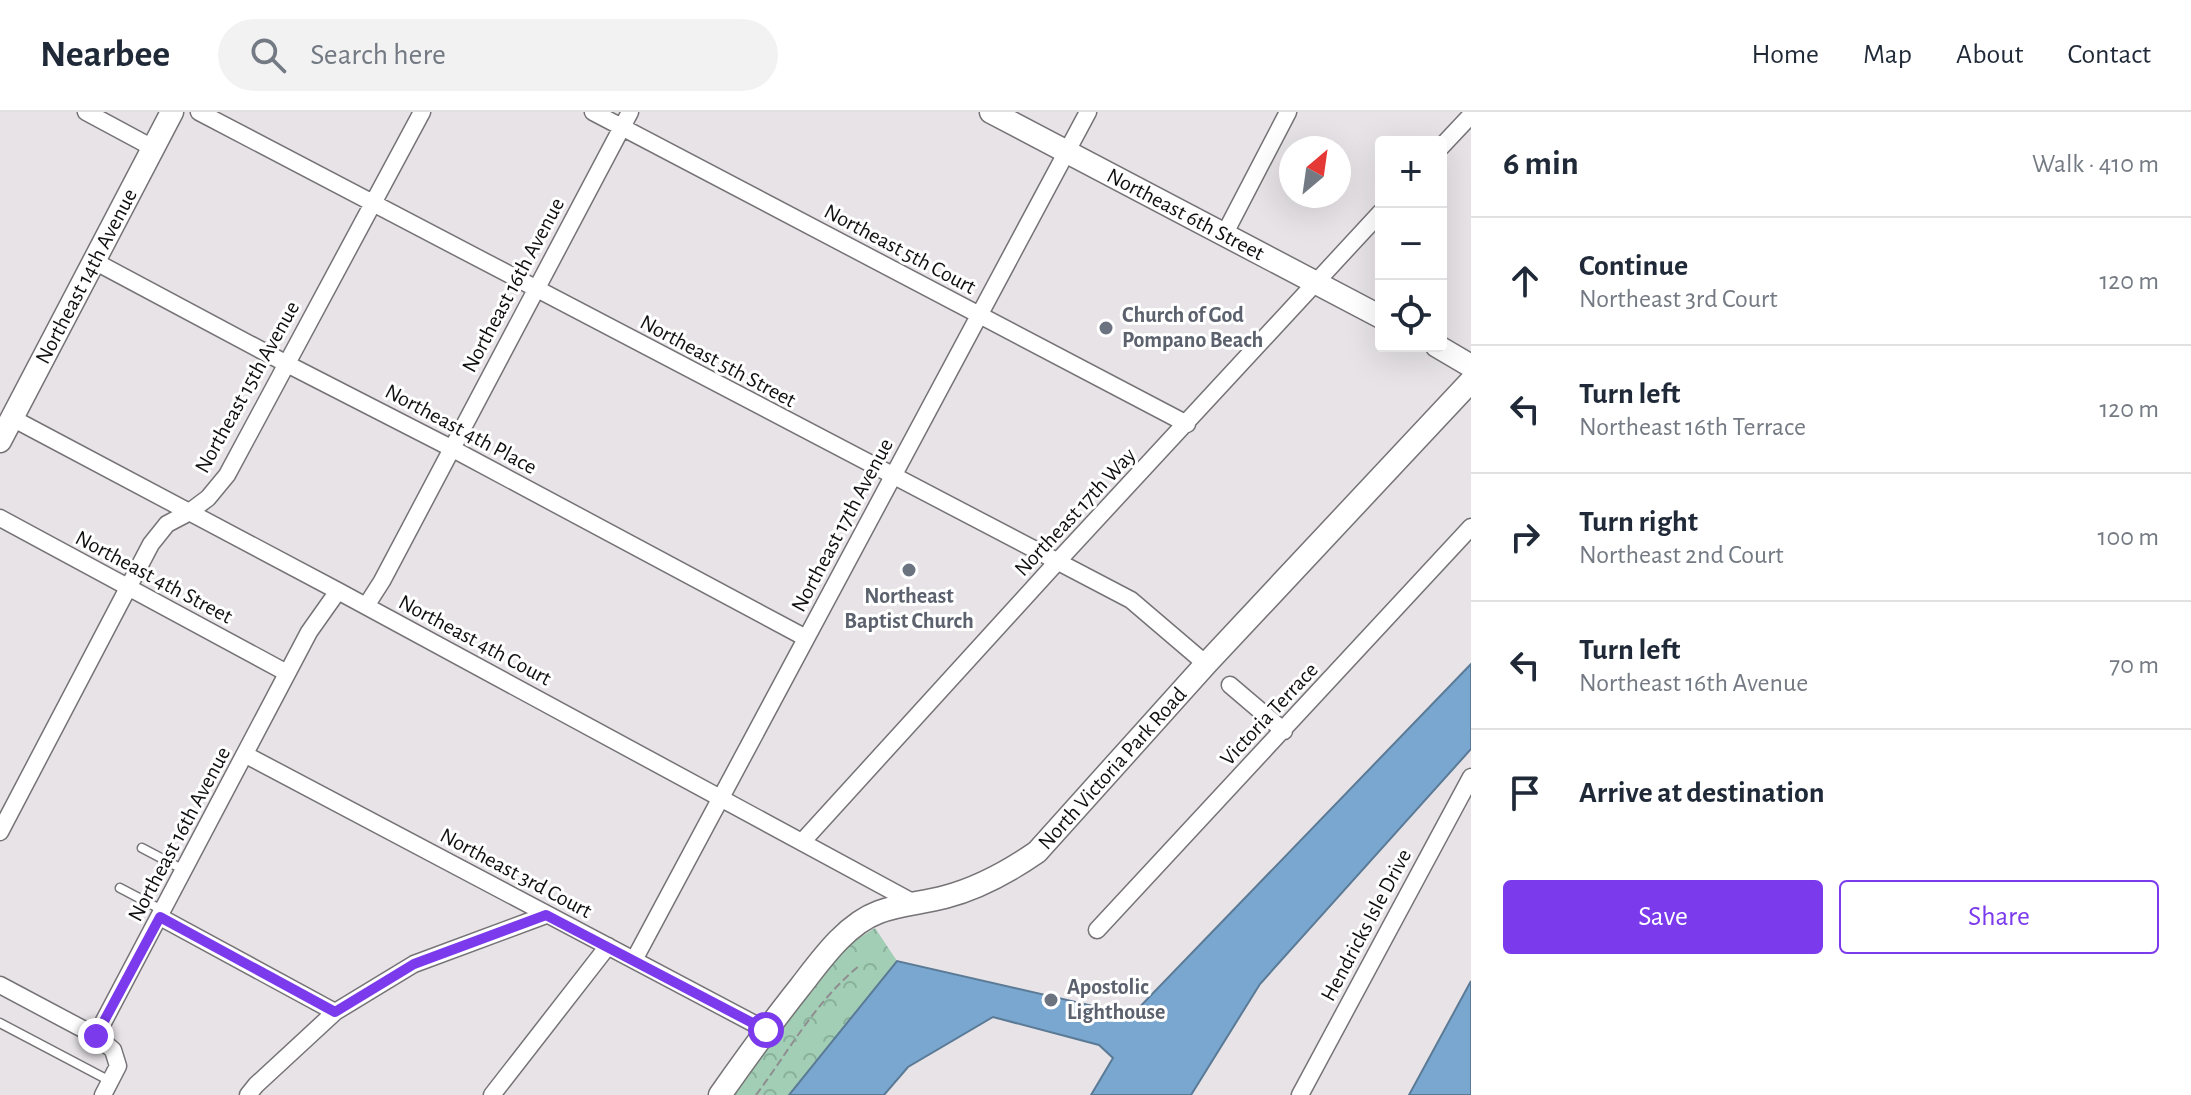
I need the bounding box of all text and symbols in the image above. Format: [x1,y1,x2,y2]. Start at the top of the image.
search box [218,19,778,91]
icon: search [246,33,290,77]
text: Nearbee [40,36,170,74]
text: Search here [310,40,446,70]
text: Home [1752,41,1819,69]
text: Map [1863,41,1912,69]
text: About [1956,41,2024,69]
text: Contact [2068,41,2151,69]
north arrow [1279,136,1351,208]
map controls [1375,136,1447,352]
button: + [1375,136,1447,208]
text: 6 min [1503,147,1579,181]
text: Walk · 410 m [2032,151,2159,177]
street label: Northeast 6th Street [1103,164,1268,265]
street label: Northeast 14th Avenue [31,185,141,367]
street label: Northeast 16th Avenue [458,194,568,376]
street label: Northeast 5th Court [821,200,979,298]
button: − [1375,208,1447,280]
text: Continue [1579,251,1688,281]
icon: ahead [1503,259,1547,303]
text: 120 m [2099,268,2159,294]
button: locate [1375,280,1447,352]
text: Northeast 3rd Court [1579,286,1777,312]
street label: Northeast 15th Avenue [191,297,303,477]
place label: Church of God Pompano Beach [1122,304,1263,351]
street label: Northeast 5th Street [637,311,799,411]
marker: Church of God Pompano Beach [1097,319,1115,337]
text: Turn left [1579,379,1680,409]
street label: Northeast 4th Place [382,380,540,478]
icon: left [1503,387,1547,431]
text: 120 m [2099,396,2159,422]
text: Northeast 16th Terrace [1579,414,1806,440]
street label: Northeast 17th Avenue [787,435,897,615]
street label: Northeast 17th Way [1010,443,1140,580]
text: Turn right [1579,507,1698,537]
icon: right [1503,515,1547,559]
text: 100 m [2098,524,2159,550]
street label: Northeast 4th Street [72,526,236,628]
text: Northeast 2nd Court [1579,542,1784,568]
marker: Northeast Baptist Church [900,561,918,579]
place label: Northeast Baptist Church [844,585,974,632]
street label: Northeast 4th Court [395,591,555,689]
text: Turn left [1579,635,1680,665]
icon: left [1503,643,1547,687]
text: 70 m [2109,652,2159,678]
street label: Victoria Terrace [1216,658,1322,770]
text: Northeast 16th Avenue [1579,670,1808,696]
street label: North Victoria Park Road [1034,683,1191,854]
street label: Northeast 16th Avenue [124,743,234,925]
icon: arrive [1503,771,1547,815]
text: Arrive at destination [1579,778,1825,808]
street label: Northeast 3rd Court [437,824,595,922]
street label: Hendricks Isle Drive [1317,845,1415,1005]
button: Save [1503,880,1823,954]
button: Share [1839,880,2159,954]
place label: Apostolic Lighthouse [1067,976,1165,1023]
marker: Apostolic Lighthouse [1042,991,1060,1009]
route start [748,1012,784,1048]
route end [78,1018,114,1054]

